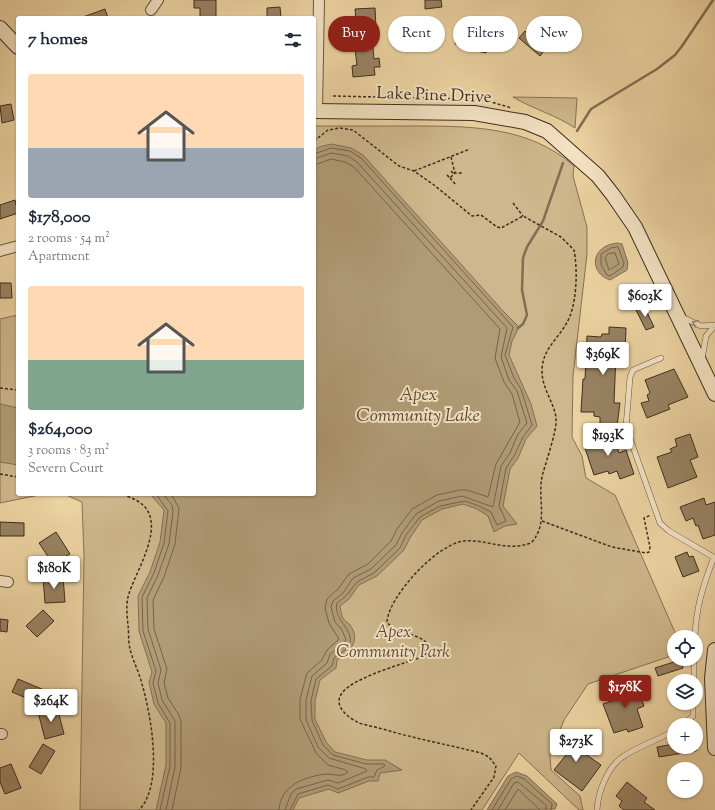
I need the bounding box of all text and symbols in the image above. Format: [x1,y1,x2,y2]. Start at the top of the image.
chip: Buy [328,16,380,52]
chip: Rent [388,16,445,52]
chip: Filters [453,16,518,52]
chip: New [526,16,582,52]
text: 7 homes [28,28,88,52]
icon: filters [282,29,304,51]
street label: Lake Pine Drive [376,82,492,110]
icon: home [130,100,202,172]
text: $178,000 [28,206,90,230]
text: 2 rooms · 54 m² [28,230,110,248]
text: Apartment [28,248,89,266]
pin: $603K [617,284,673,318]
text: $603K [628,288,662,306]
icon: home [130,312,202,384]
one-way arrow [692,320,699,328]
pin: $369K [575,342,631,376]
text: $369K [586,346,620,364]
water label: Apex Community Lake [356,383,480,430]
text: $264,000 [28,418,92,442]
pin: $193K [580,423,636,457]
text: $193K [592,427,624,445]
text: 3 rooms · 83 m² [28,442,109,460]
text: Severn Court [28,460,103,478]
pin: $180K [26,556,82,590]
text: $180K [37,560,71,578]
park label: Apex Community Park [336,621,450,665]
map controls [667,630,703,798]
button: locate [667,630,703,666]
button: layers [667,674,703,710]
pin: $178K [597,675,653,709]
text: $178K [608,679,642,697]
pin: $264K [23,689,79,723]
text: $264K [33,693,69,711]
button: + [667,718,703,754]
pin: $273K [548,729,604,763]
text: $273K [559,733,593,751]
button: − [667,762,703,798]

